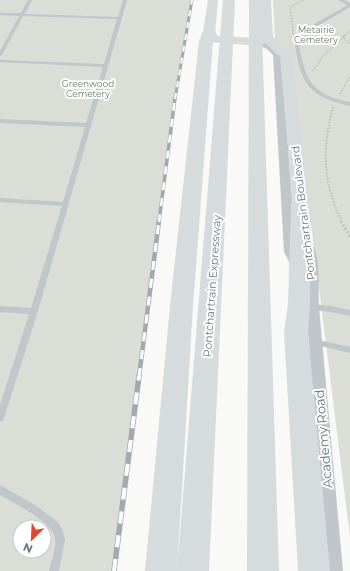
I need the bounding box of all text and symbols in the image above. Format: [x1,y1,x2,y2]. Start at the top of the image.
park label: Metairie Cemetery [294,24,338,45]
park label: Greenwood Cemetery [62,78,114,99]
street label: Pontchartrain Boulevard [288,145,318,281]
street label: Pontchartrain Expressway [200,214,224,358]
street label: Academy Road [311,389,335,489]
north arrow [12,519,52,559]
text: N [21,540,35,556]

